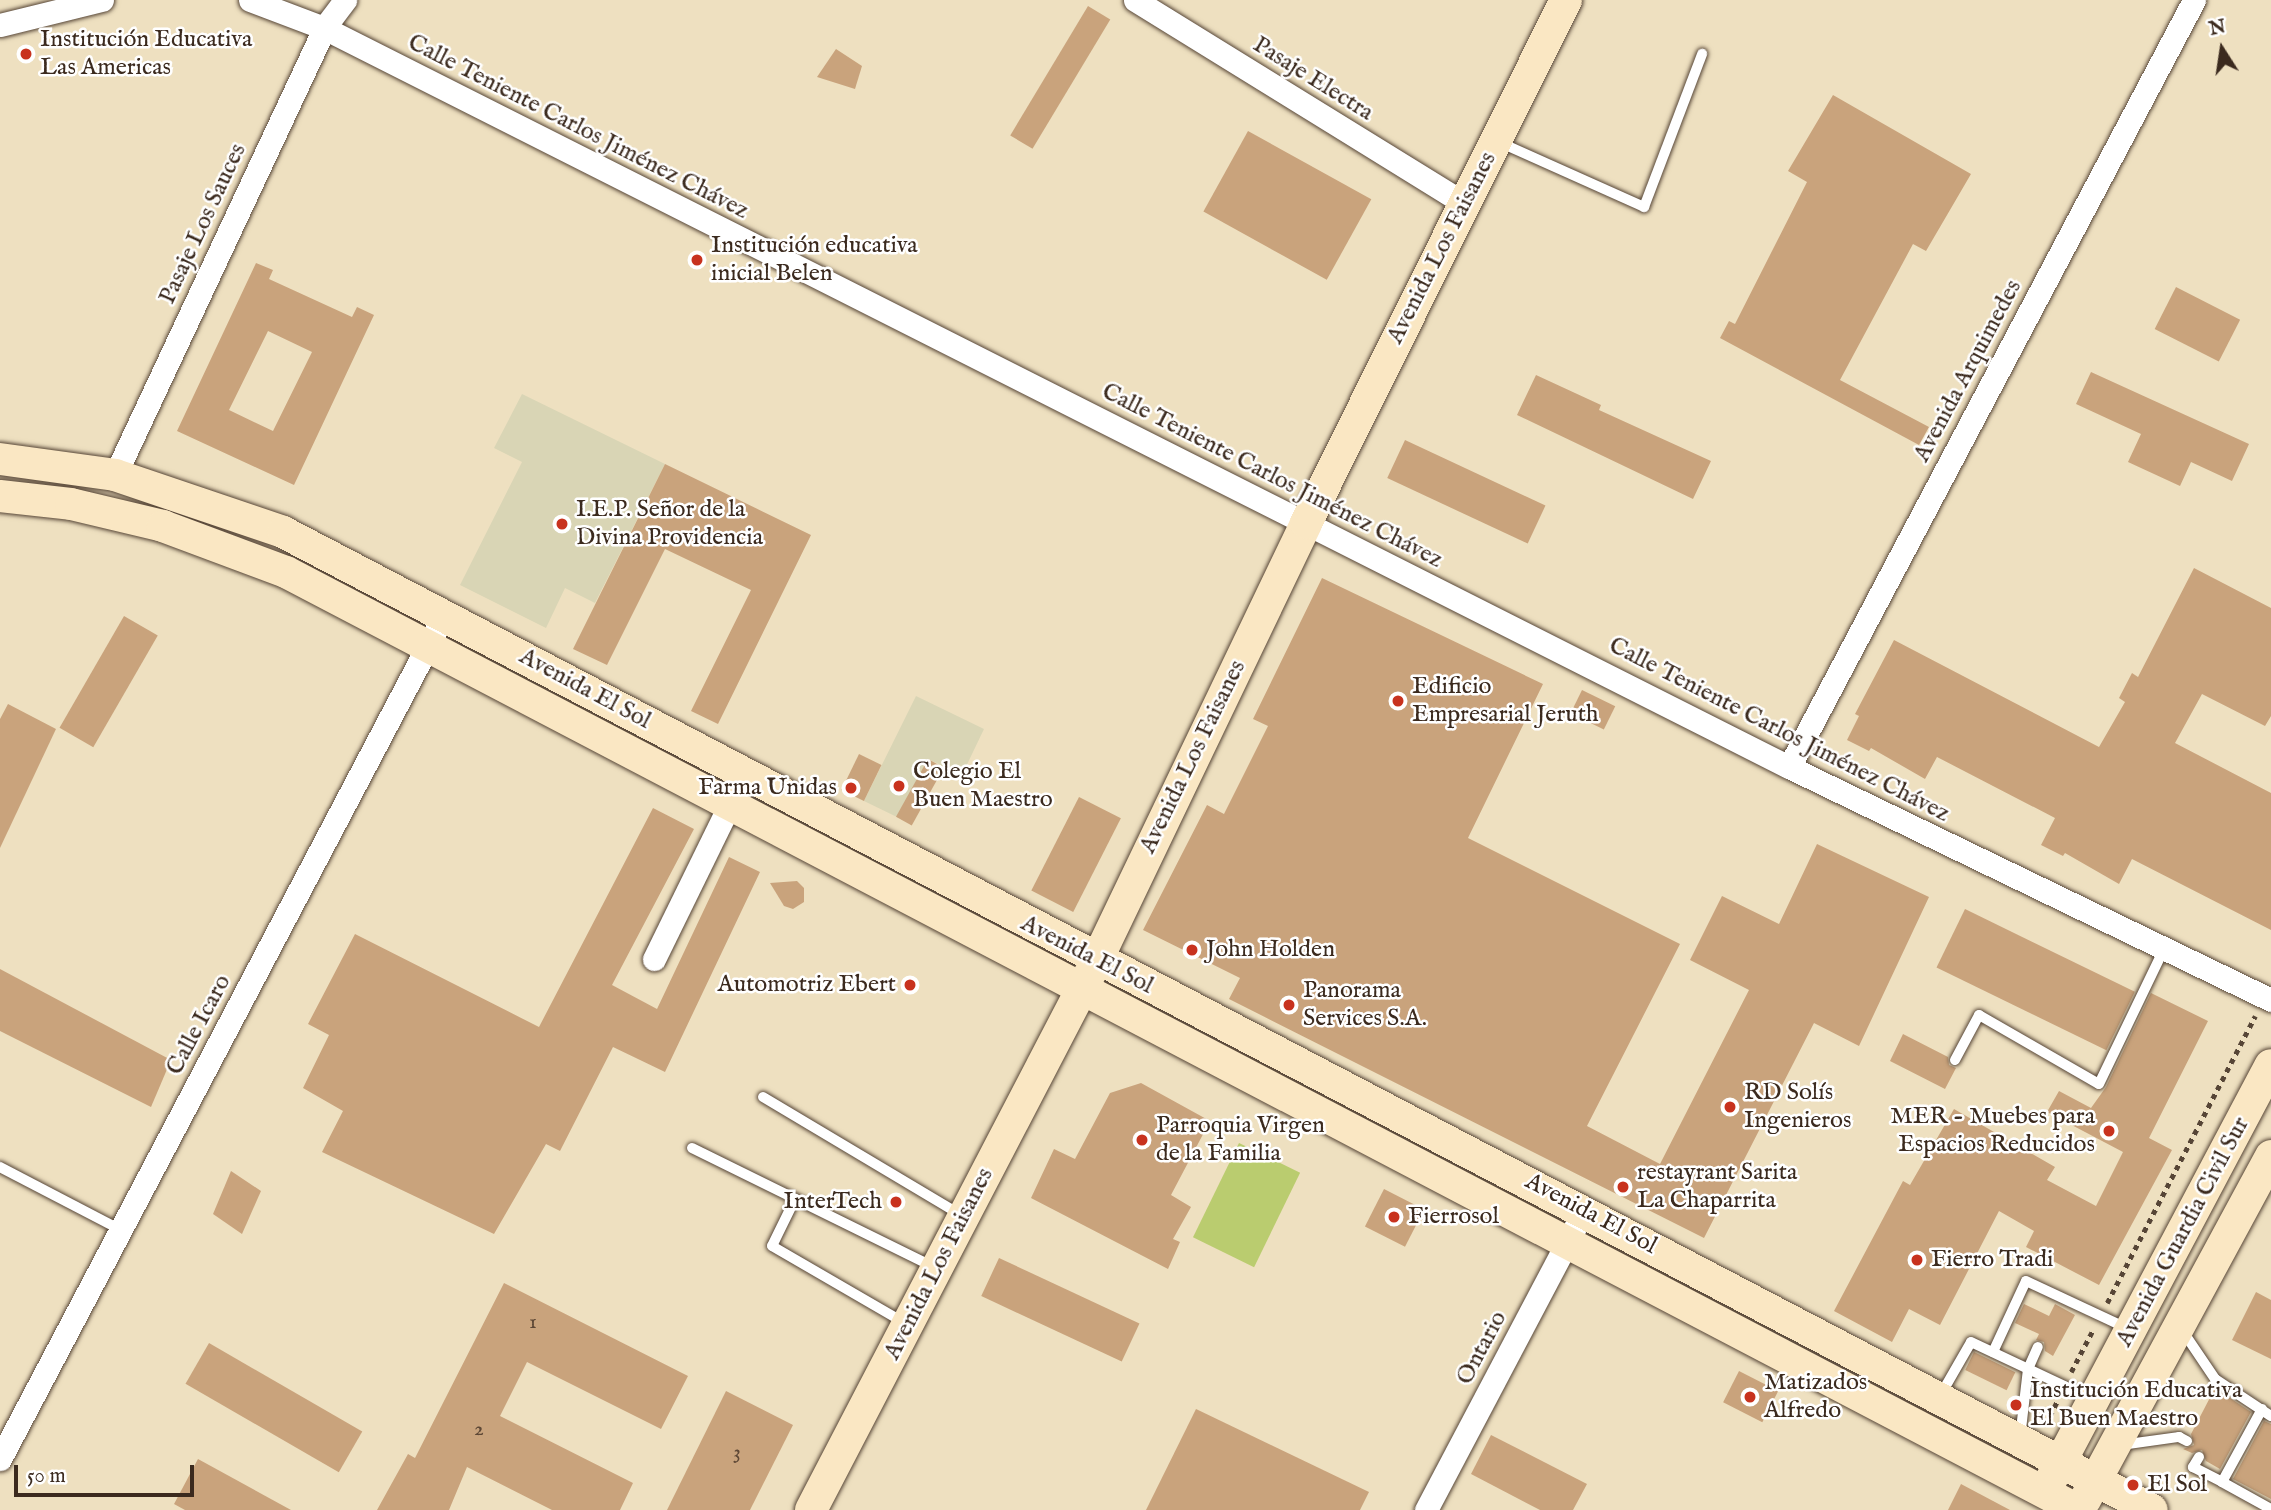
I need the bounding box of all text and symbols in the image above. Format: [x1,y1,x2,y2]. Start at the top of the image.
north arrow [2187,14,2257,84]
text: N [2207,15,2228,42]
place label: Institución Educativa Las Americas [40,26,252,82]
street label: Calle Teniente Carlos Jiménez Chávez [403,28,753,226]
street label: Pasaje Electra [1247,31,1379,127]
marker: Institución Educativa Las Americas [18,46,34,62]
street label: Pasaje Los Sauces [153,139,253,309]
street label: Avenida Los Faisanes [1381,147,1503,349]
place label: Institución educativa inicial Belen [711,232,918,288]
marker: Institución educativa inicial Belen [689,252,705,268]
street label: Avenida Arquimedes [1908,275,2028,467]
street label: Calle Teniente Carlos Jiménez Chávez [1097,377,1447,575]
place label: I.E.P. Señor de la Divina Providencia [576,496,763,552]
marker: I.E.P. Señor de la Divina Providencia [554,516,570,532]
street label: Calle Teniente Carlos Jiménez Chávez [1604,631,1954,829]
street label: Avenida El Sol [514,642,656,736]
street label: Avenida Los Faisanes [1134,656,1252,858]
place label: Edificio Empresarial Jeruth [1412,673,1599,729]
marker: Edificio Empresarial Jeruth [1390,693,1406,709]
place label: Colegio El Buen Maestro [913,758,1053,814]
place label: Farma Unidas [698,774,837,802]
marker: Colegio El Buen Maestro [891,778,907,794]
marker: Farma Unidas [843,780,859,796]
street label: Avenida El Sol [1016,909,1158,1001]
place label: John Holden [1206,936,1335,964]
marker: John Holden [1184,942,1200,958]
street label: Calle Icaro [161,970,237,1080]
place label: Automotriz Ebert [718,971,896,999]
marker: Automotriz Ebert [902,977,918,993]
place label: Panorama Services S.A. [1303,977,1427,1033]
marker: Panorama Services S.A. [1281,997,1297,1013]
place label: RD Solís Ingenieros [1744,1079,1851,1135]
marker: RD Solís Ingenieros [1722,1099,1738,1115]
place label: MER - Muebes para Espacios Reducidos [1890,1103,2095,1159]
place label: Parroquia Virgen de la Familia [1156,1112,1325,1168]
street label: Avenida Guardia Civil Sur [2110,1112,2256,1352]
marker: MER - Muebes para Espacios Reducidos [2101,1123,2117,1139]
marker: Parroquia Virgen de la Familia [1134,1132,1150,1148]
place label: restayrant Sarita La Chaparrita [1637,1159,1797,1215]
street label: Avenida Los Faisanes [878,1163,1000,1365]
street label: Avenida El Sol [1520,1167,1662,1261]
marker: restayrant Sarita La Chaparrita [1615,1179,1631,1195]
place label: InterTech [784,1188,882,1216]
marker: InterTech [888,1194,904,1210]
place label: Fierrosol [1408,1203,1499,1231]
marker: Fierrosol [1386,1209,1402,1225]
place label: Fierro Tradi [1931,1246,2053,1274]
marker: Fierro Tradi [1909,1252,1925,1268]
street label: Ontario [1451,1306,1513,1390]
house number: 1 [529,1310,537,1336]
place label: Matizados Alfredo [1764,1369,1867,1425]
place label: Institución Educativa El Buen Maestro [2030,1377,2242,1433]
marker: Matizados Alfredo [1742,1389,1758,1405]
marker: Institución Educativa El Buen Maestro [2008,1397,2024,1413]
house number: 2 [474,1417,484,1443]
house number: 3 [733,1440,741,1466]
scale bar [18,1450,198,1494]
text: 50 m [27,1463,66,1490]
place label: El Sol [2147,1471,2207,1499]
marker: El Sol [2125,1477,2141,1493]

